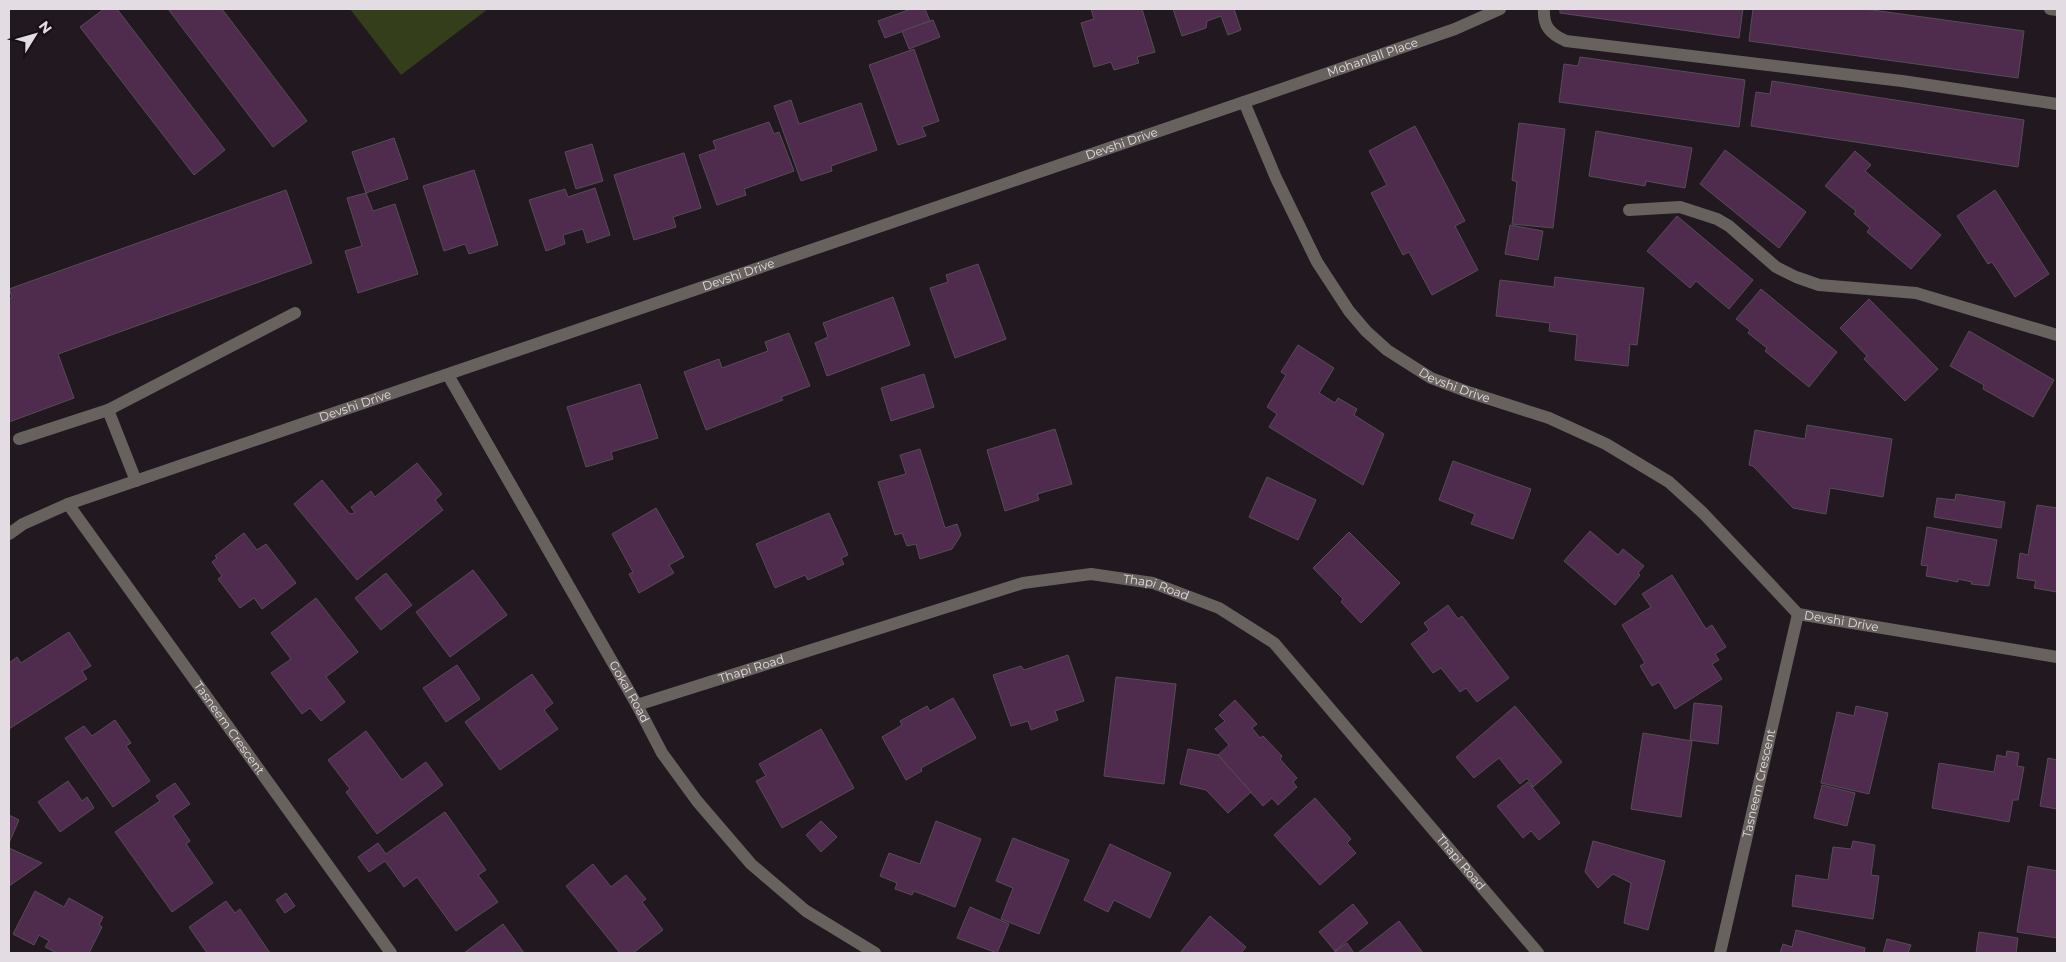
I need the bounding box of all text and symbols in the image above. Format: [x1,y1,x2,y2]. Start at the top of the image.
north arrow [10,10,60,60]
text: N [35,17,56,37]
street label: Mohanlall Place [1325,34,1420,80]
street label: Devshi Drive [1083,124,1160,163]
street label: Devshi Drive [700,255,776,294]
street label: Devshi Drive [1416,364,1492,406]
street label: Devshi Drive [317,386,393,425]
street label: Thapi Road [1122,571,1191,603]
street label: Devshi Drive [1803,607,1880,634]
street label: Thapi Road [717,651,786,686]
street label: Gokal Road [606,658,653,725]
street label: Tasneem Crescent [191,678,268,777]
street label: Tasneem Crescent [1739,727,1778,839]
street label: Thapi Road [1433,831,1489,893]

